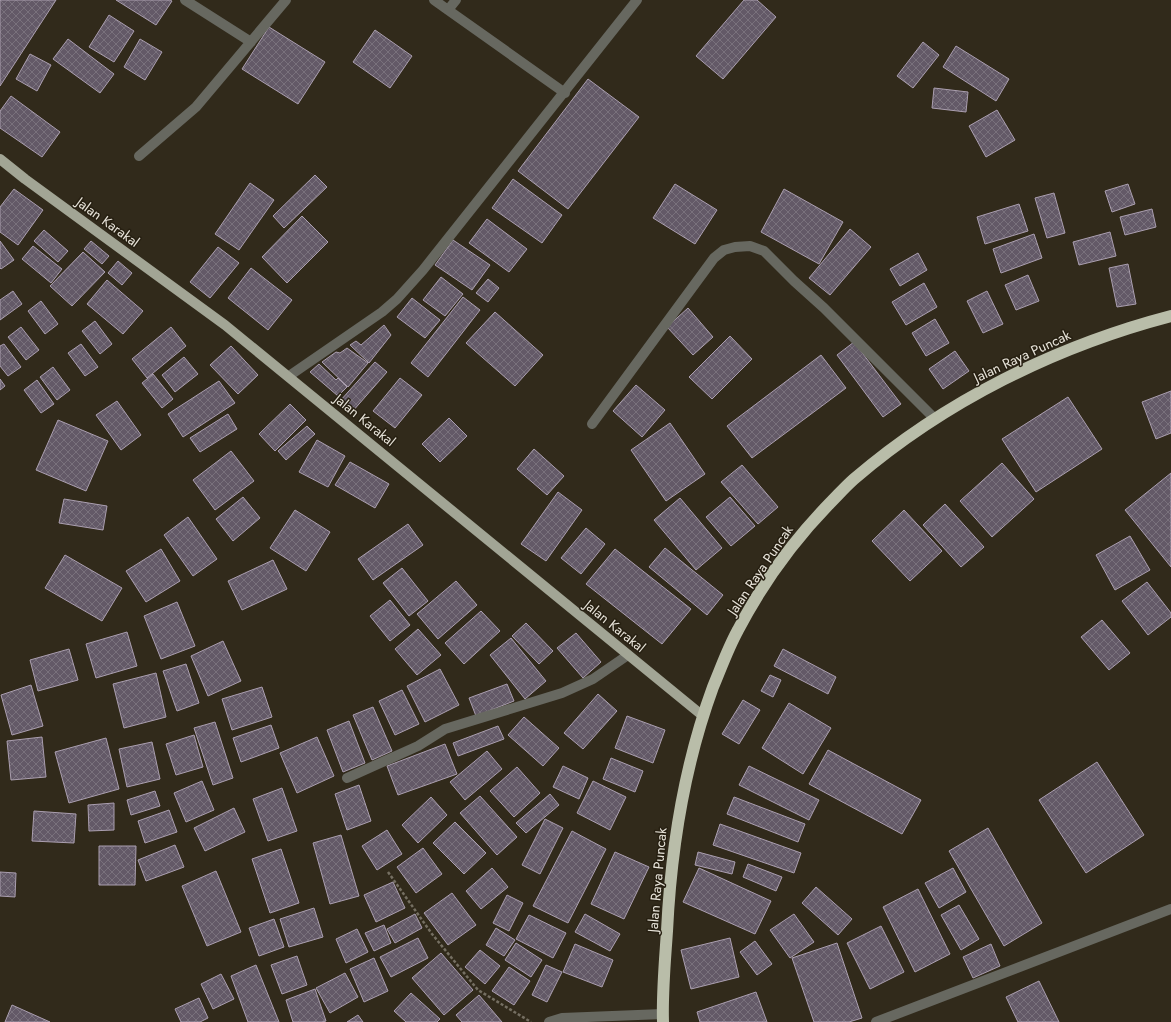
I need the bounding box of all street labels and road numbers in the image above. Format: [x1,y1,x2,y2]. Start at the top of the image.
street label: Jalan Karakal [71,191,144,252]
street label: Jalan Raya Puncak [968,324,1075,388]
street label: Jalan Karakal [328,388,400,451]
street label: Jalan Raya Puncak [721,520,798,621]
street label: Jalan Karakal [578,594,650,657]
street label: Jalan Raya Puncak [642,826,672,935]

